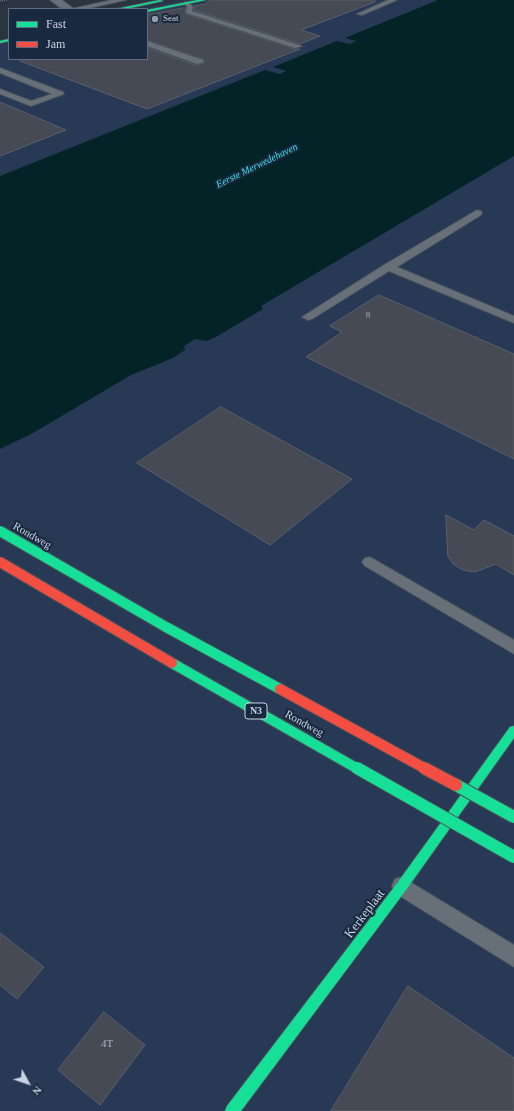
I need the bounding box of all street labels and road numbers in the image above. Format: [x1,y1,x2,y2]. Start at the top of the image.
street label: Rondweg [10,520,54,552]
road number: N3 [245,703,267,719]
street label: Rondweg [282,708,326,740]
street label: Kerkeplaat [342,887,388,941]

